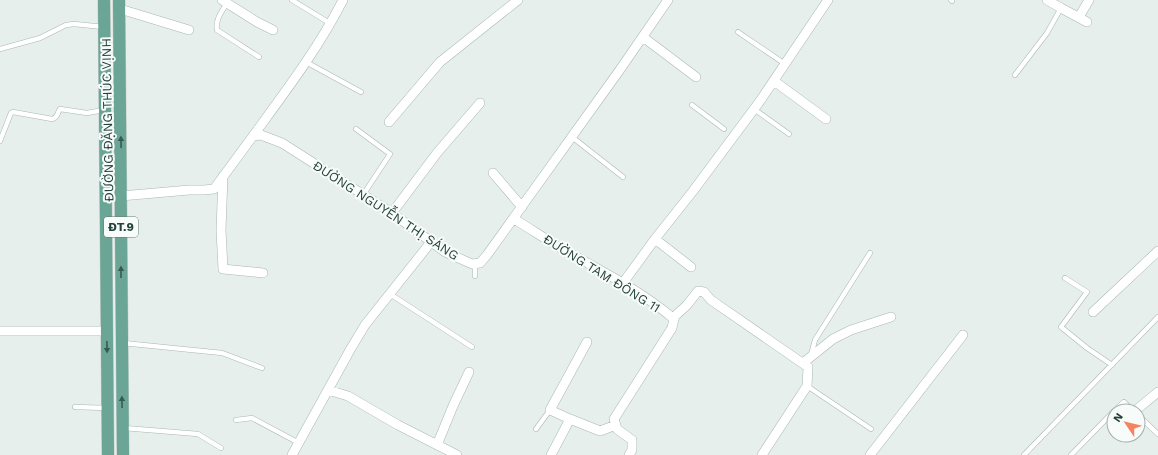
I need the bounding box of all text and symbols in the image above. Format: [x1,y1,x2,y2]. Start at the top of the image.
street label: ĐƯỜNG ĐẶNG THÚC VỊNH [98,38,116,202]
one-way arrow [118,135,124,148]
street label: ĐƯỜNG NGUYỄN THỊ SÁNG [310,155,463,263]
road number: ĐT.9 [104,217,138,237]
street label: ĐƯỜNG TAM ĐÔNG 11 [541,230,663,316]
one-way arrow [118,265,124,278]
one-way arrow [104,341,110,354]
one-way arrow [119,395,125,408]
north arrow [1106,403,1146,443]
text: N [1111,410,1126,425]

